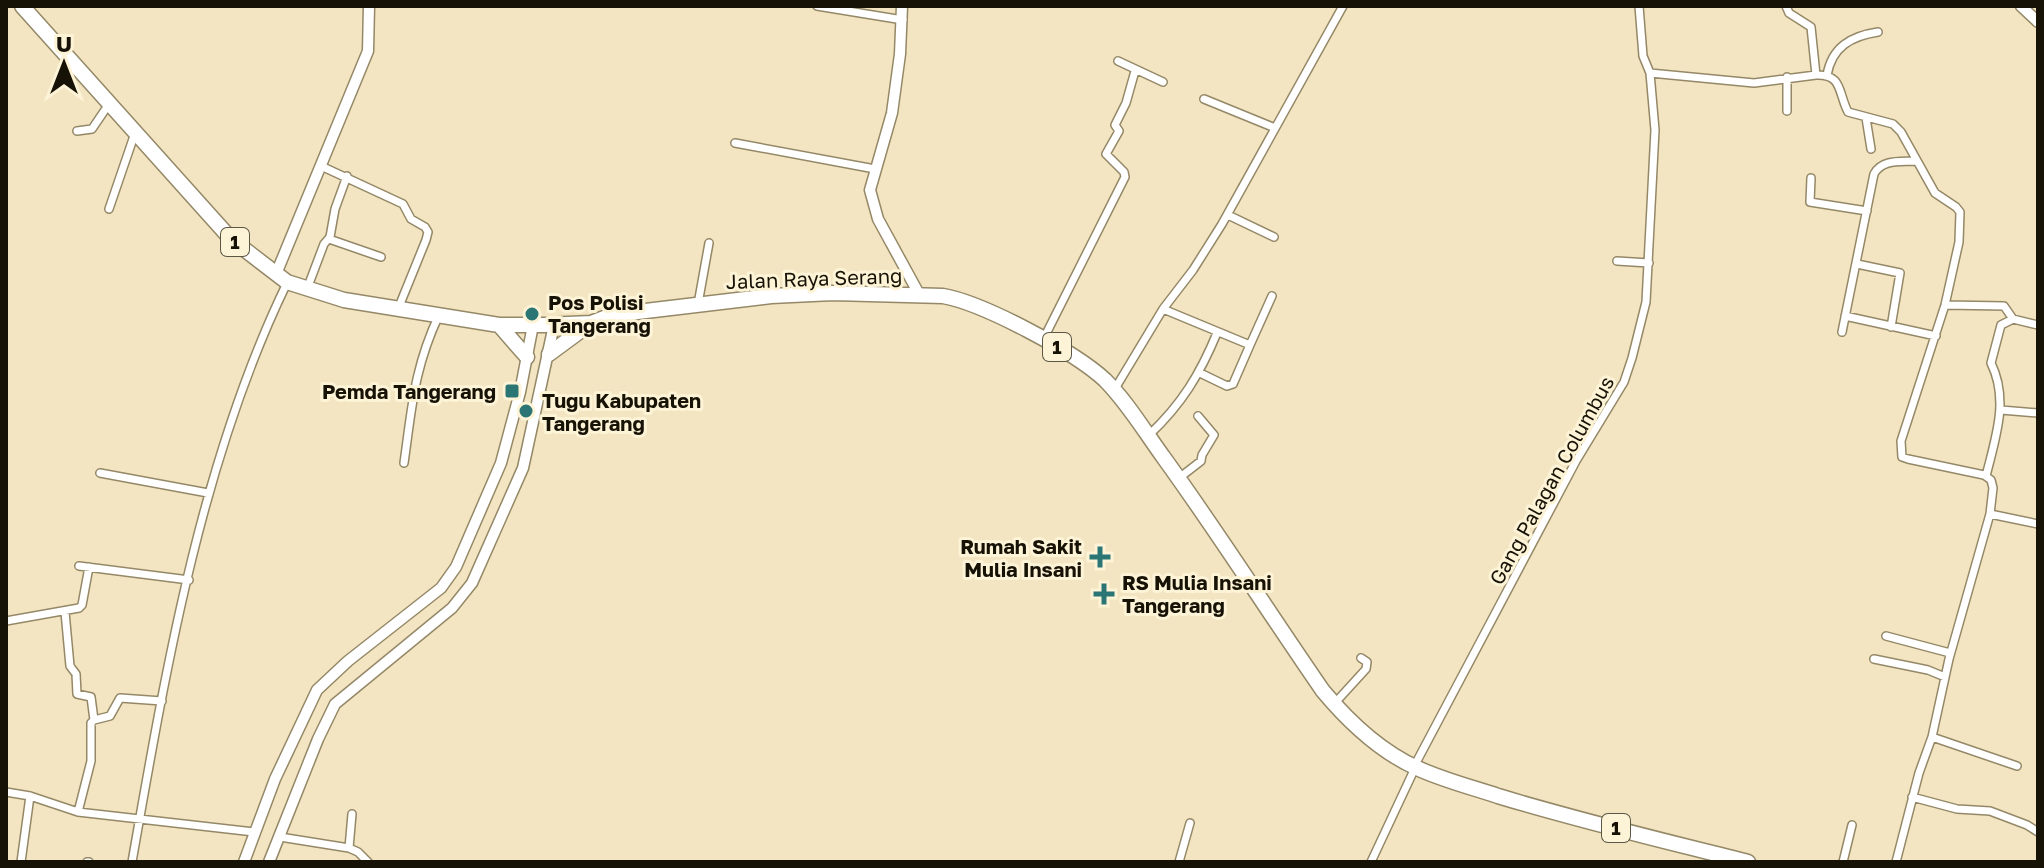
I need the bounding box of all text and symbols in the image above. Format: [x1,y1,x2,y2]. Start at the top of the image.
north arrow [24,24,104,104]
text: U [56,30,72,57]
road number: 1 [221,228,249,256]
street label: Jalan Raya Serang [725,263,903,293]
place label: Pos Polisi Tangerang [548,290,651,337]
marker: Pos Polisi Tangerang [523,305,541,323]
road number: 1 [1043,333,1071,361]
street label: Gang Palagan Columbus [1484,372,1618,588]
place label: Pemda Tangerang [322,379,496,403]
marker: Pemda Tangerang [503,382,521,400]
place label: Tugu Kabupaten Tangerang [542,388,701,435]
marker: Tugu Kabupaten Tangerang [517,402,535,420]
place label: Rumah Sakit Mulia Insani [960,534,1082,581]
marker: Rumah Sakit Mulia Insani [1089,546,1111,568]
place label: RS Mulia Insani Tangerang [1122,570,1272,617]
marker: RS Mulia Insani Tangerang [1093,583,1115,605]
road number: 1 [1602,814,1630,842]

